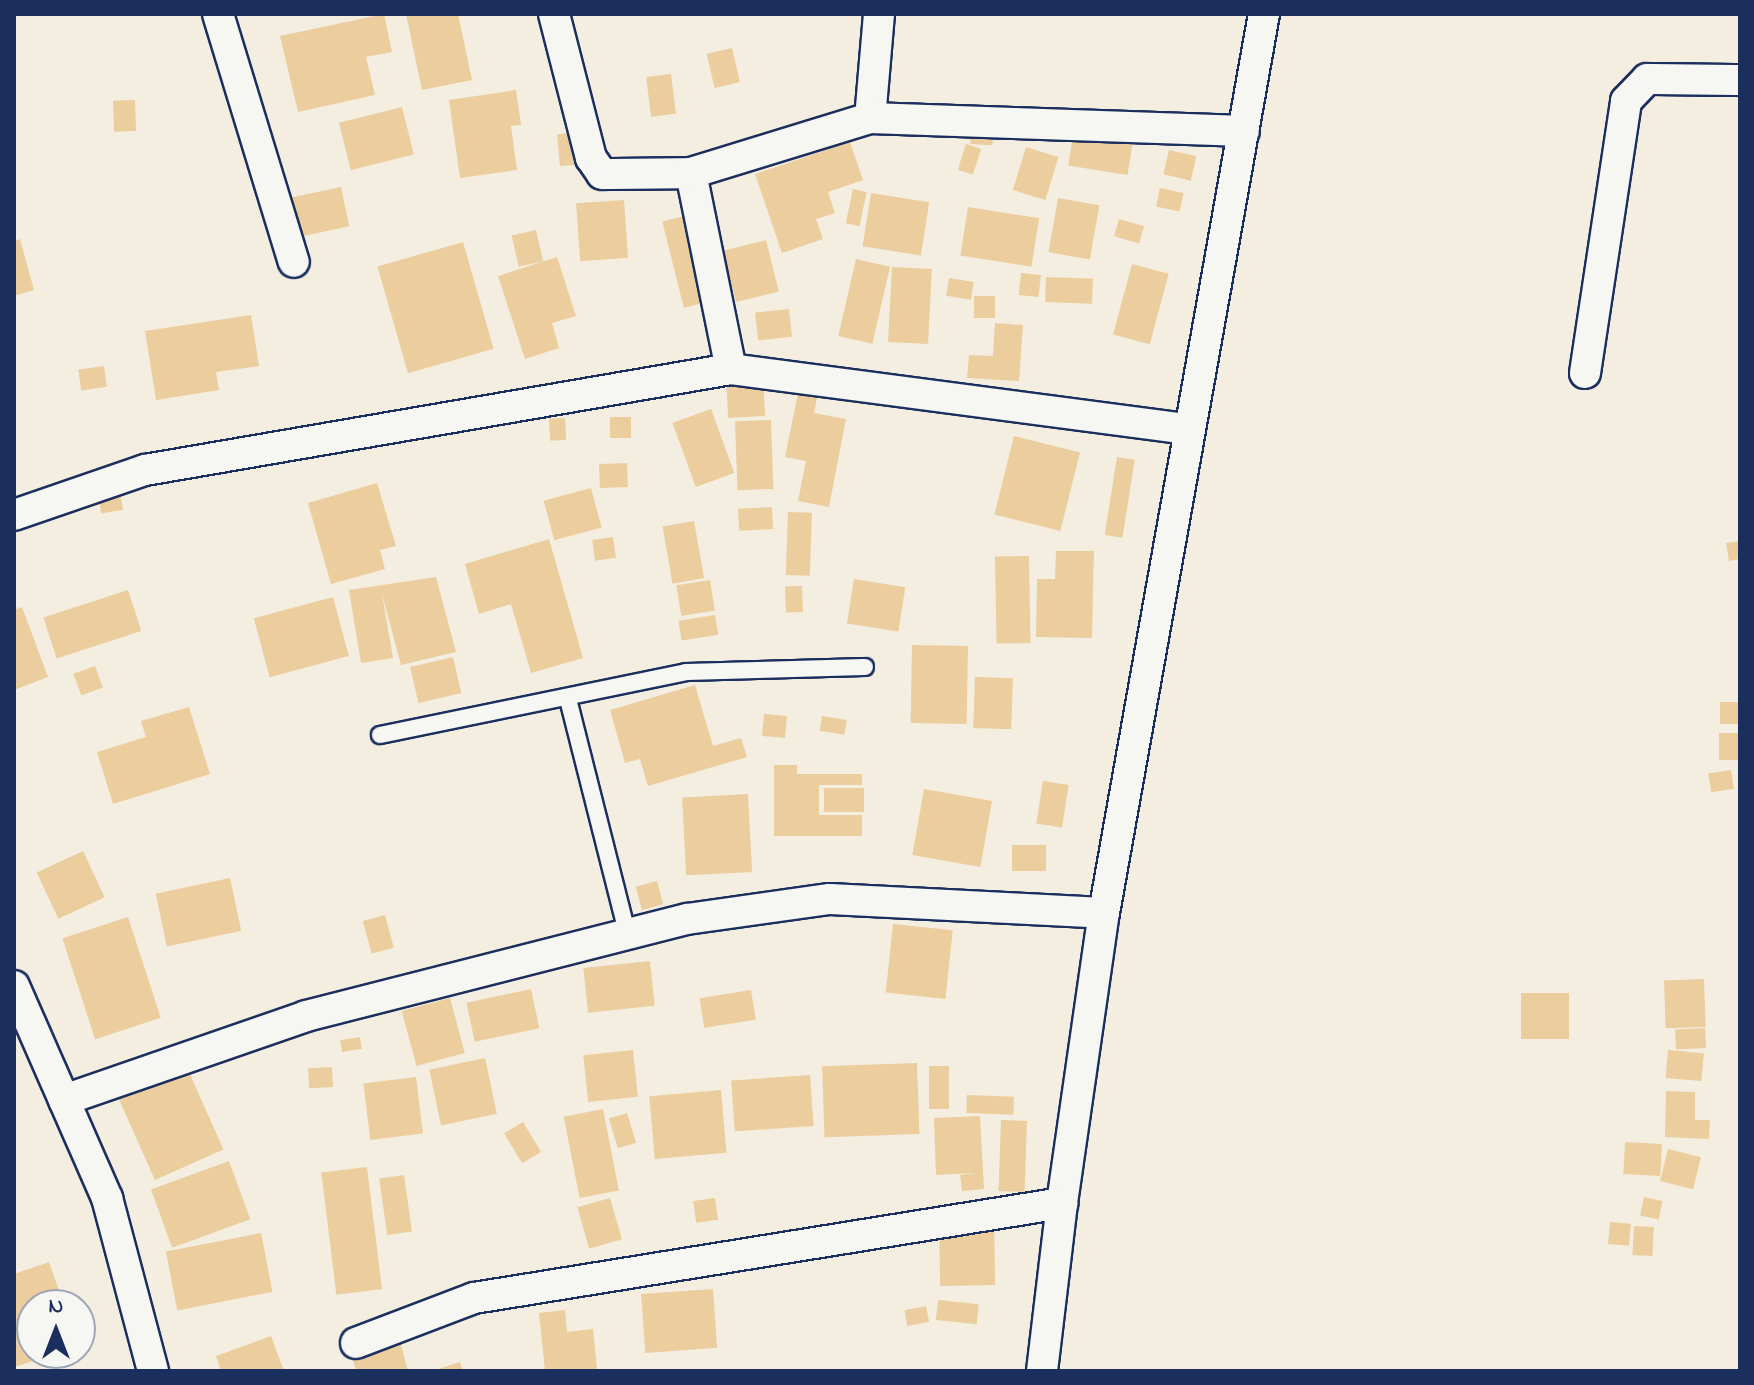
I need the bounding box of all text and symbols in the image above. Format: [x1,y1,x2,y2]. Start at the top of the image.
north arrow [16,1289,96,1369]
text: N [49,1291,63,1323]

